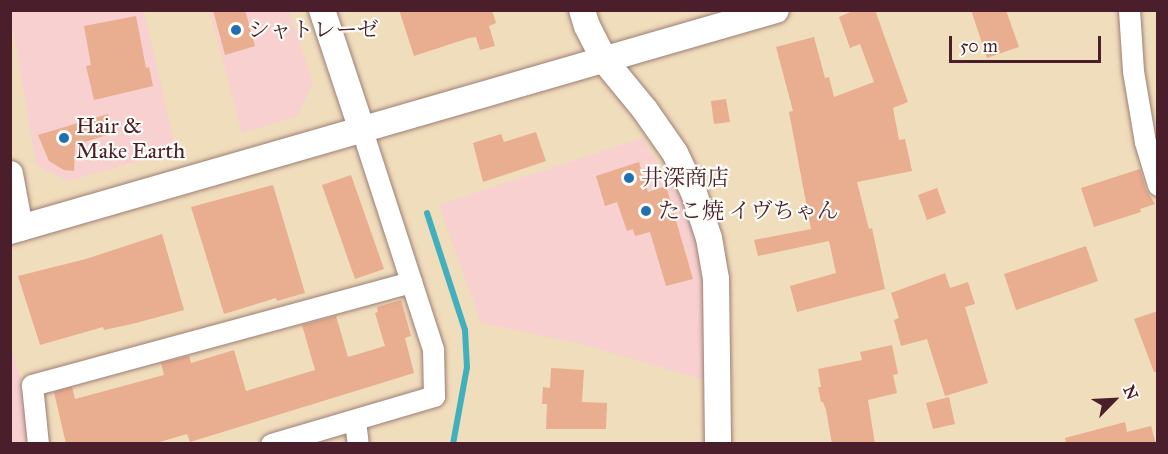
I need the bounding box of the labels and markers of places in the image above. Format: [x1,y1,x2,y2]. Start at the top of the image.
place label: シャトレーゼ [248,17,380,43]
marker: シャトレーゼ [229,23,243,37]
place label: Hair & Make Earth [76,112,185,164]
marker: Hair & Make Earth [57,131,71,145]
place label: 井深商店 [641,165,729,191]
marker: 井深商店 [622,171,636,185]
place label: たこ焼 イヴちゃん [658,198,839,224]
marker: たこ焼 イヴちゃん [639,204,653,218]

